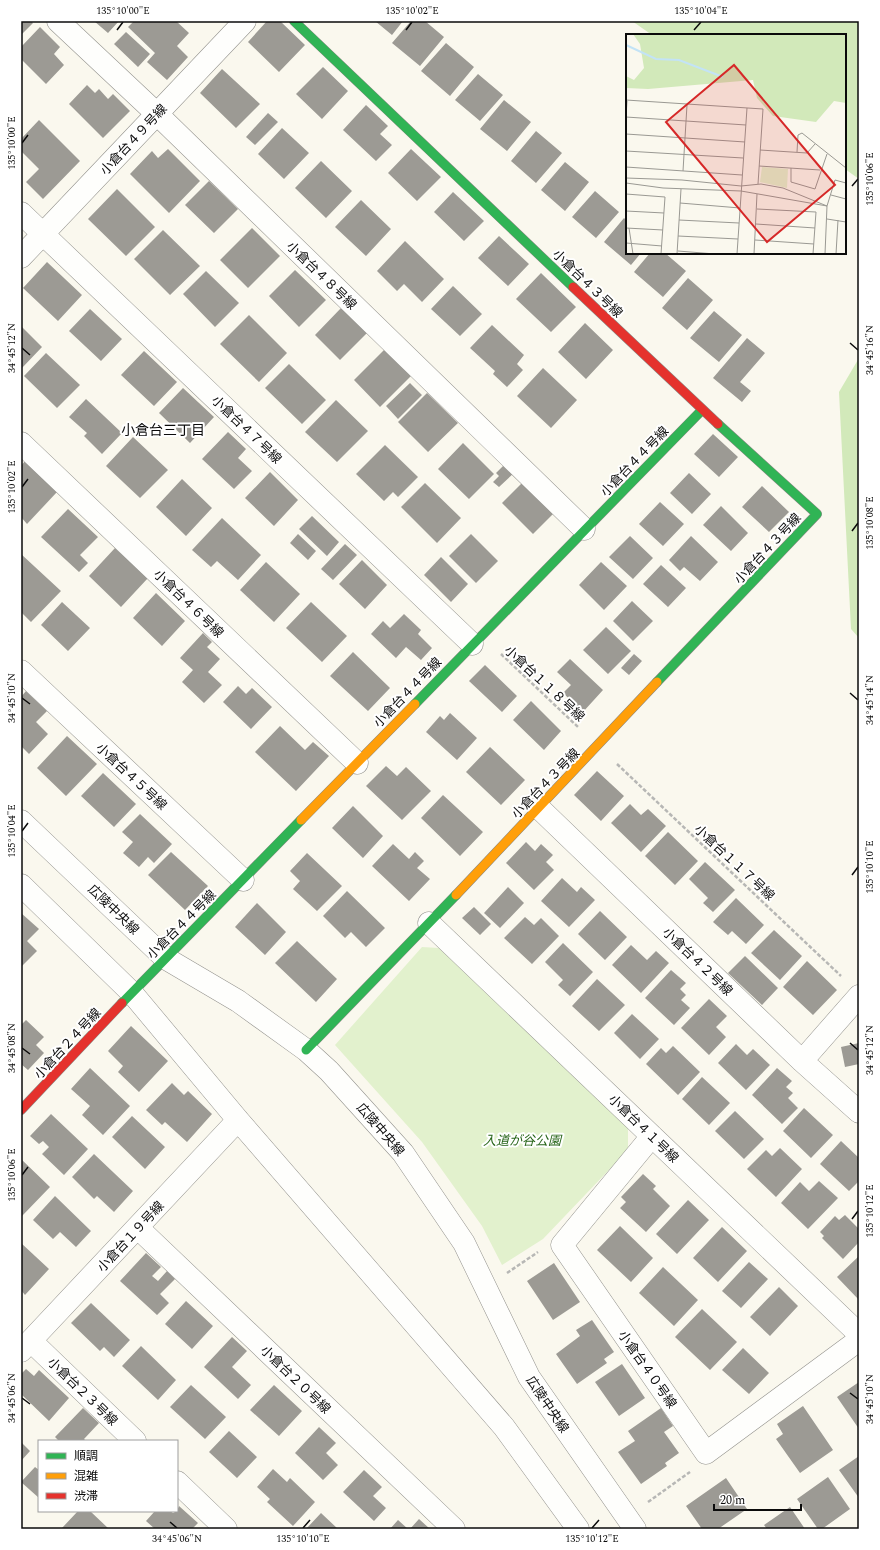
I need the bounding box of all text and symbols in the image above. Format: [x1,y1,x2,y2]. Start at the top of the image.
text: 135°10'00"E [96,3,150,19]
text: 135°10'02"E [385,3,439,19]
text: 135°10'04"E [674,3,728,19]
inset map [626,34,846,254]
street label: 小倉台４９号線 [95,100,172,180]
text: 135°10'00"E [4,116,20,170]
text: 135°10'06"E [862,152,878,206]
street label: 小倉台４８号線 [282,237,361,315]
street label: 小倉台４３号線 [548,245,627,323]
text: 34°45'12"N [4,323,20,373]
text: 34°45'16"N [862,325,878,375]
street label: 小倉台４７号線 [207,391,286,469]
district label: 小倉台三丁目 [121,420,205,441]
street label: 小倉台４４号線 [596,422,674,501]
text: 135°10'02"E [4,460,20,514]
text: 135°10'08"E [862,496,878,550]
street label: 小倉台４３号線 [729,509,806,589]
street label: 小倉台４６号線 [149,565,228,643]
street label: 小倉台１１８号線 [499,641,589,727]
street label: 小倉台４４号線 [369,653,447,732]
text: 34°45'10"N [4,673,20,723]
text: 34°45'14"N [862,675,878,725]
street label: 小倉台４５号線 [91,738,171,815]
street label: 小倉台４３号線 [507,744,585,823]
text: 135°10'04"E [4,804,20,858]
street label: 小倉台１１７号線 [689,820,779,906]
text: 135°10'10"E [862,840,878,894]
street label: 広陵中央線 [83,880,144,939]
street label: 小倉台４４号線 [142,885,221,964]
street label: 小倉台４２号線 [658,923,737,1001]
street label: 小倉台２４号線 [29,1004,106,1084]
text: 34°45'08"N [4,1023,20,1073]
text: 34°45'12"N [862,1025,878,1075]
street label: 小倉台４１号線 [604,1090,683,1168]
street label: 広陵中央線 [351,1099,409,1161]
park label: 入道が谷公園 [483,1131,563,1151]
text: 135°10'06"E [4,1148,20,1202]
text: 135°10'12"E [862,1184,878,1238]
street label: 小倉台１９号線 [92,1197,169,1277]
street label: 小倉台４０号線 [613,1327,681,1413]
street label: 小倉台２０号線 [256,1341,335,1419]
street label: 小倉台２３号線 [43,1353,122,1431]
street label: 広陵中央線 [521,1372,574,1437]
text: 34°45'06"N [4,1373,20,1423]
text: 34°45'10"N [862,1374,878,1424]
legend [38,1440,178,1512]
text: 順調 [74,1447,98,1466]
text: 混雑 [74,1467,98,1486]
scale bar [714,1486,801,1512]
text: 渋滞 [74,1487,98,1506]
text: 20 m [720,1491,745,1510]
text: 34°45'06"N [152,1531,202,1547]
text: 135°10'10"E [276,1531,330,1547]
text: 135°10'12"E [565,1531,619,1547]

